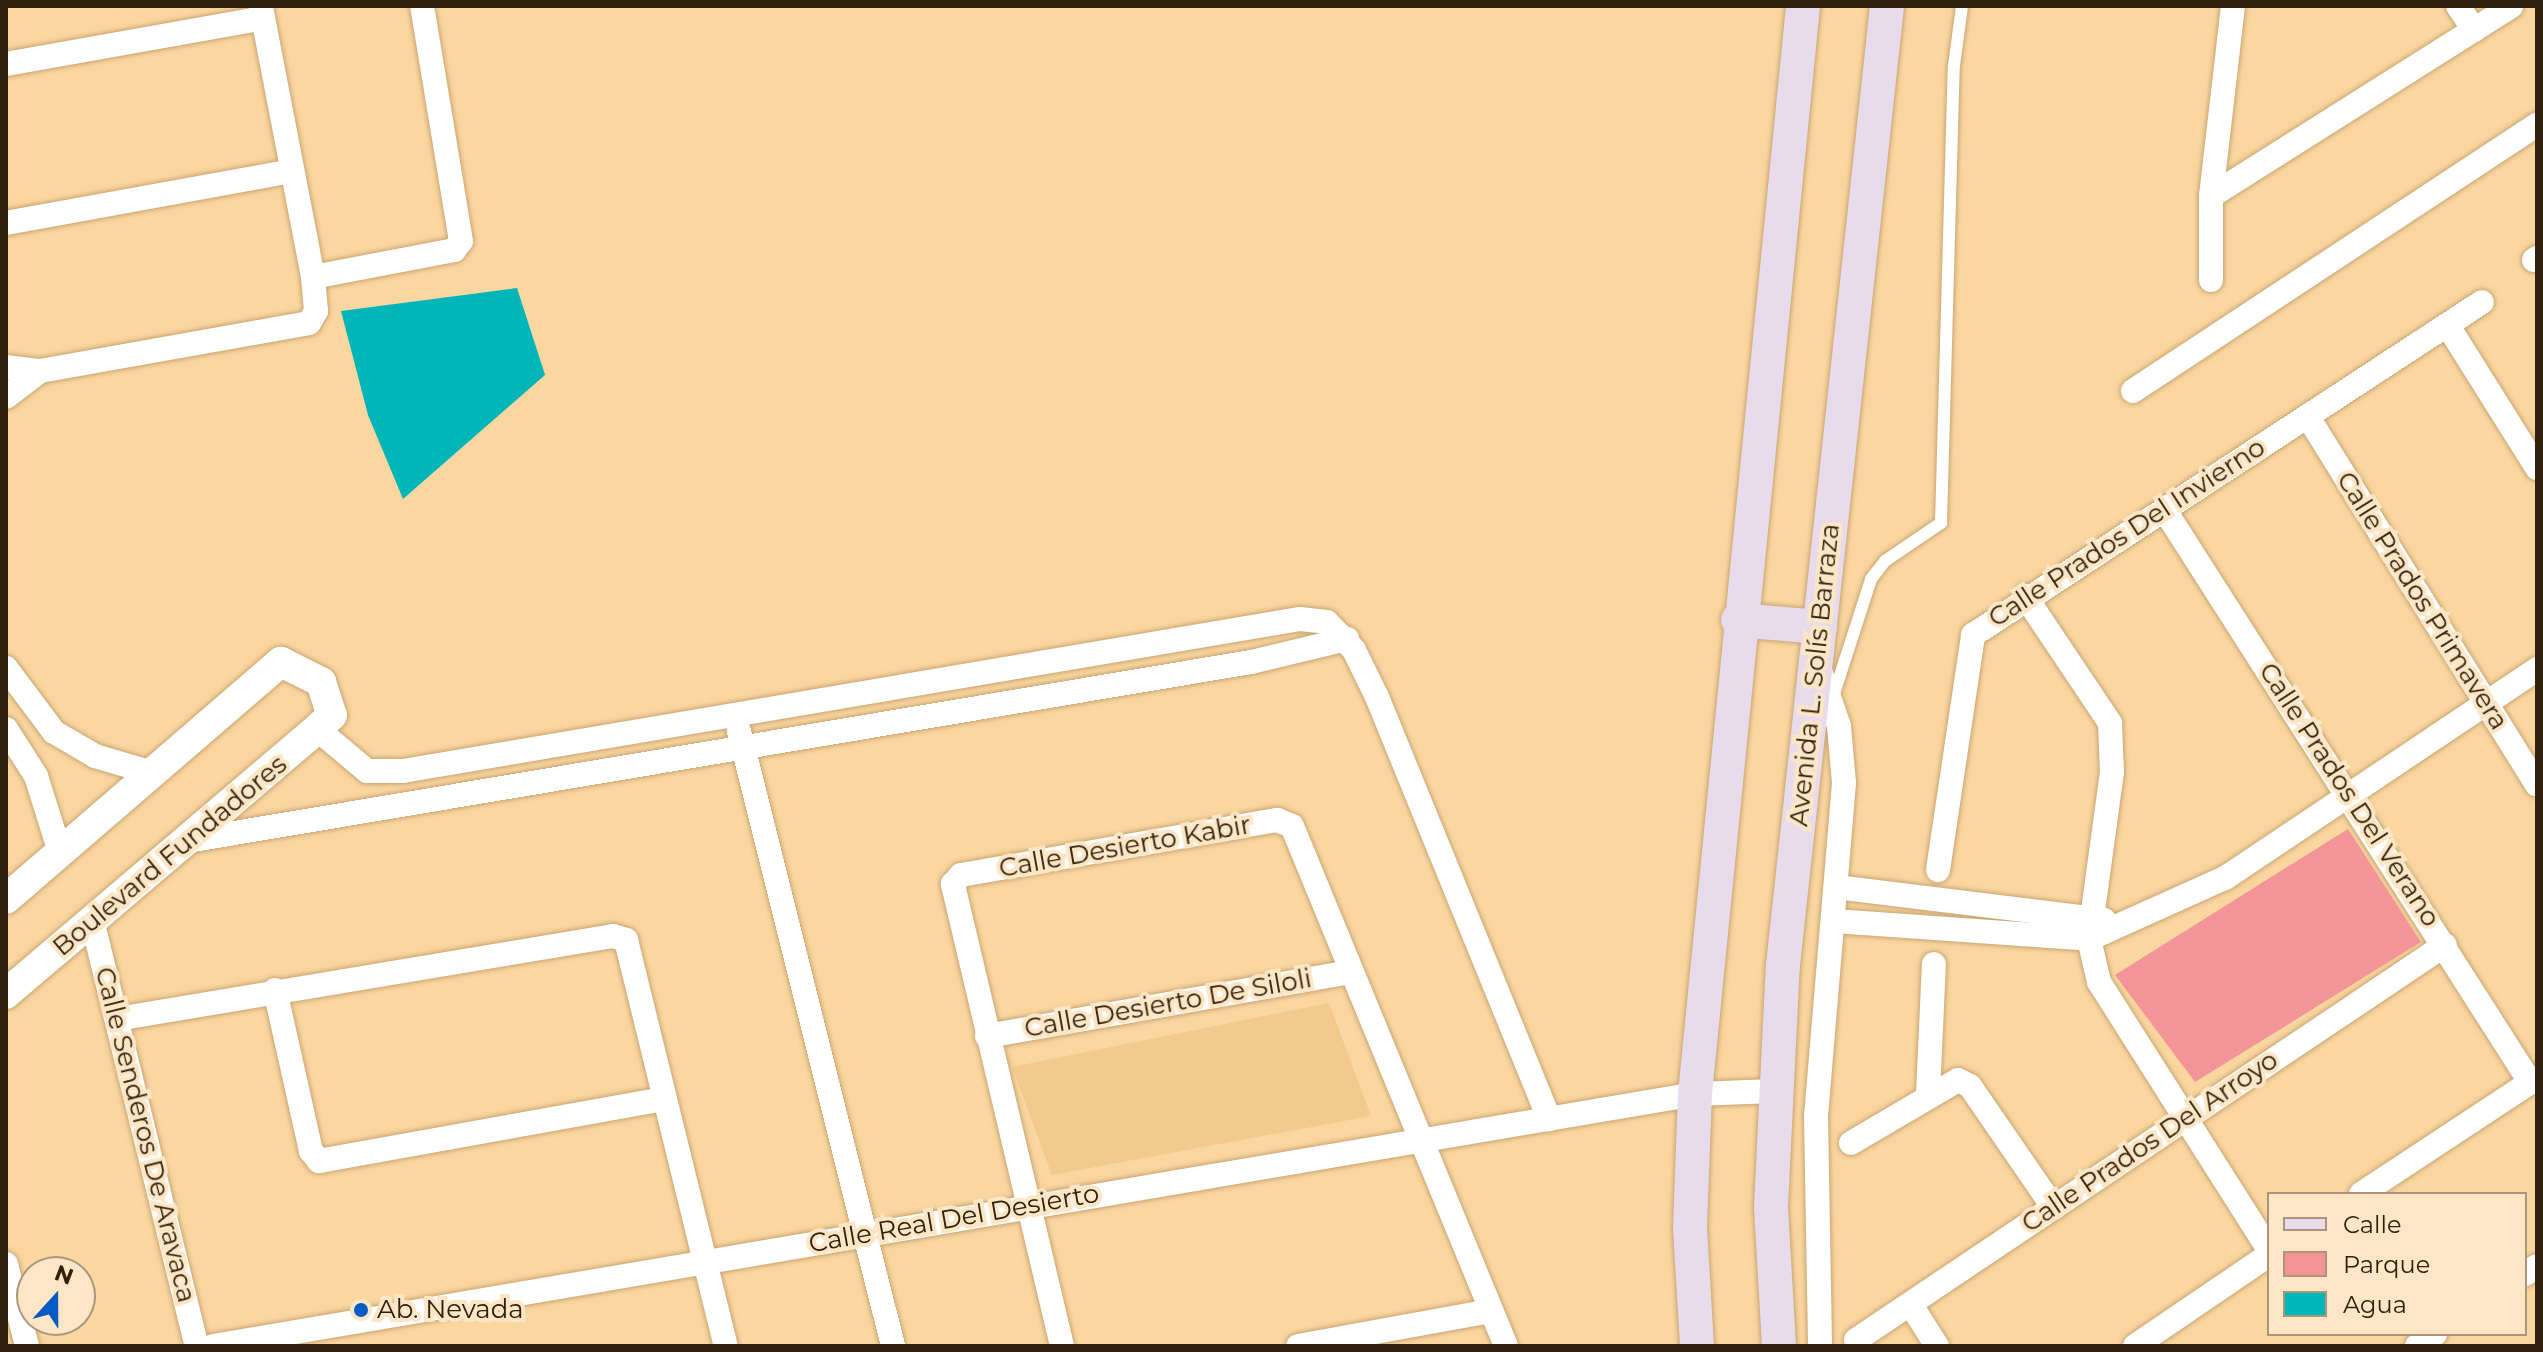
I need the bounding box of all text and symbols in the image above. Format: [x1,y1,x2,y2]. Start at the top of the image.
street label: Calle Prados Del Invierno [1983,432,2271,634]
street label: Calle Prados Primavera [2330,466,2514,736]
street label: Avenida L. Solís Barraza [1784,522,1846,828]
street label: Calle Prados Del Verano [2252,657,2446,933]
street label: Boulevard Fundadores [47,749,293,963]
street label: Calle Desierto Kabir [997,809,1253,885]
street label: Calle Desierto De Siloli [1022,963,1314,1045]
street label: Calle Senderos De Aravaca [88,964,202,1306]
street label: Calle Prados Del Arroyo [2016,1045,2284,1239]
street label: Calle Real Del Desierto [806,1178,1102,1260]
legend [2267,1192,2527,1336]
text: Calle [2343,1210,2401,1239]
text: Parque [2343,1250,2430,1279]
north arrow [16,1256,96,1336]
text: N [51,1259,77,1291]
text: Agua [2343,1290,2407,1319]
place label: Ab. Nevada [377,1294,524,1326]
marker: Ab. Nevada [352,1301,370,1319]

